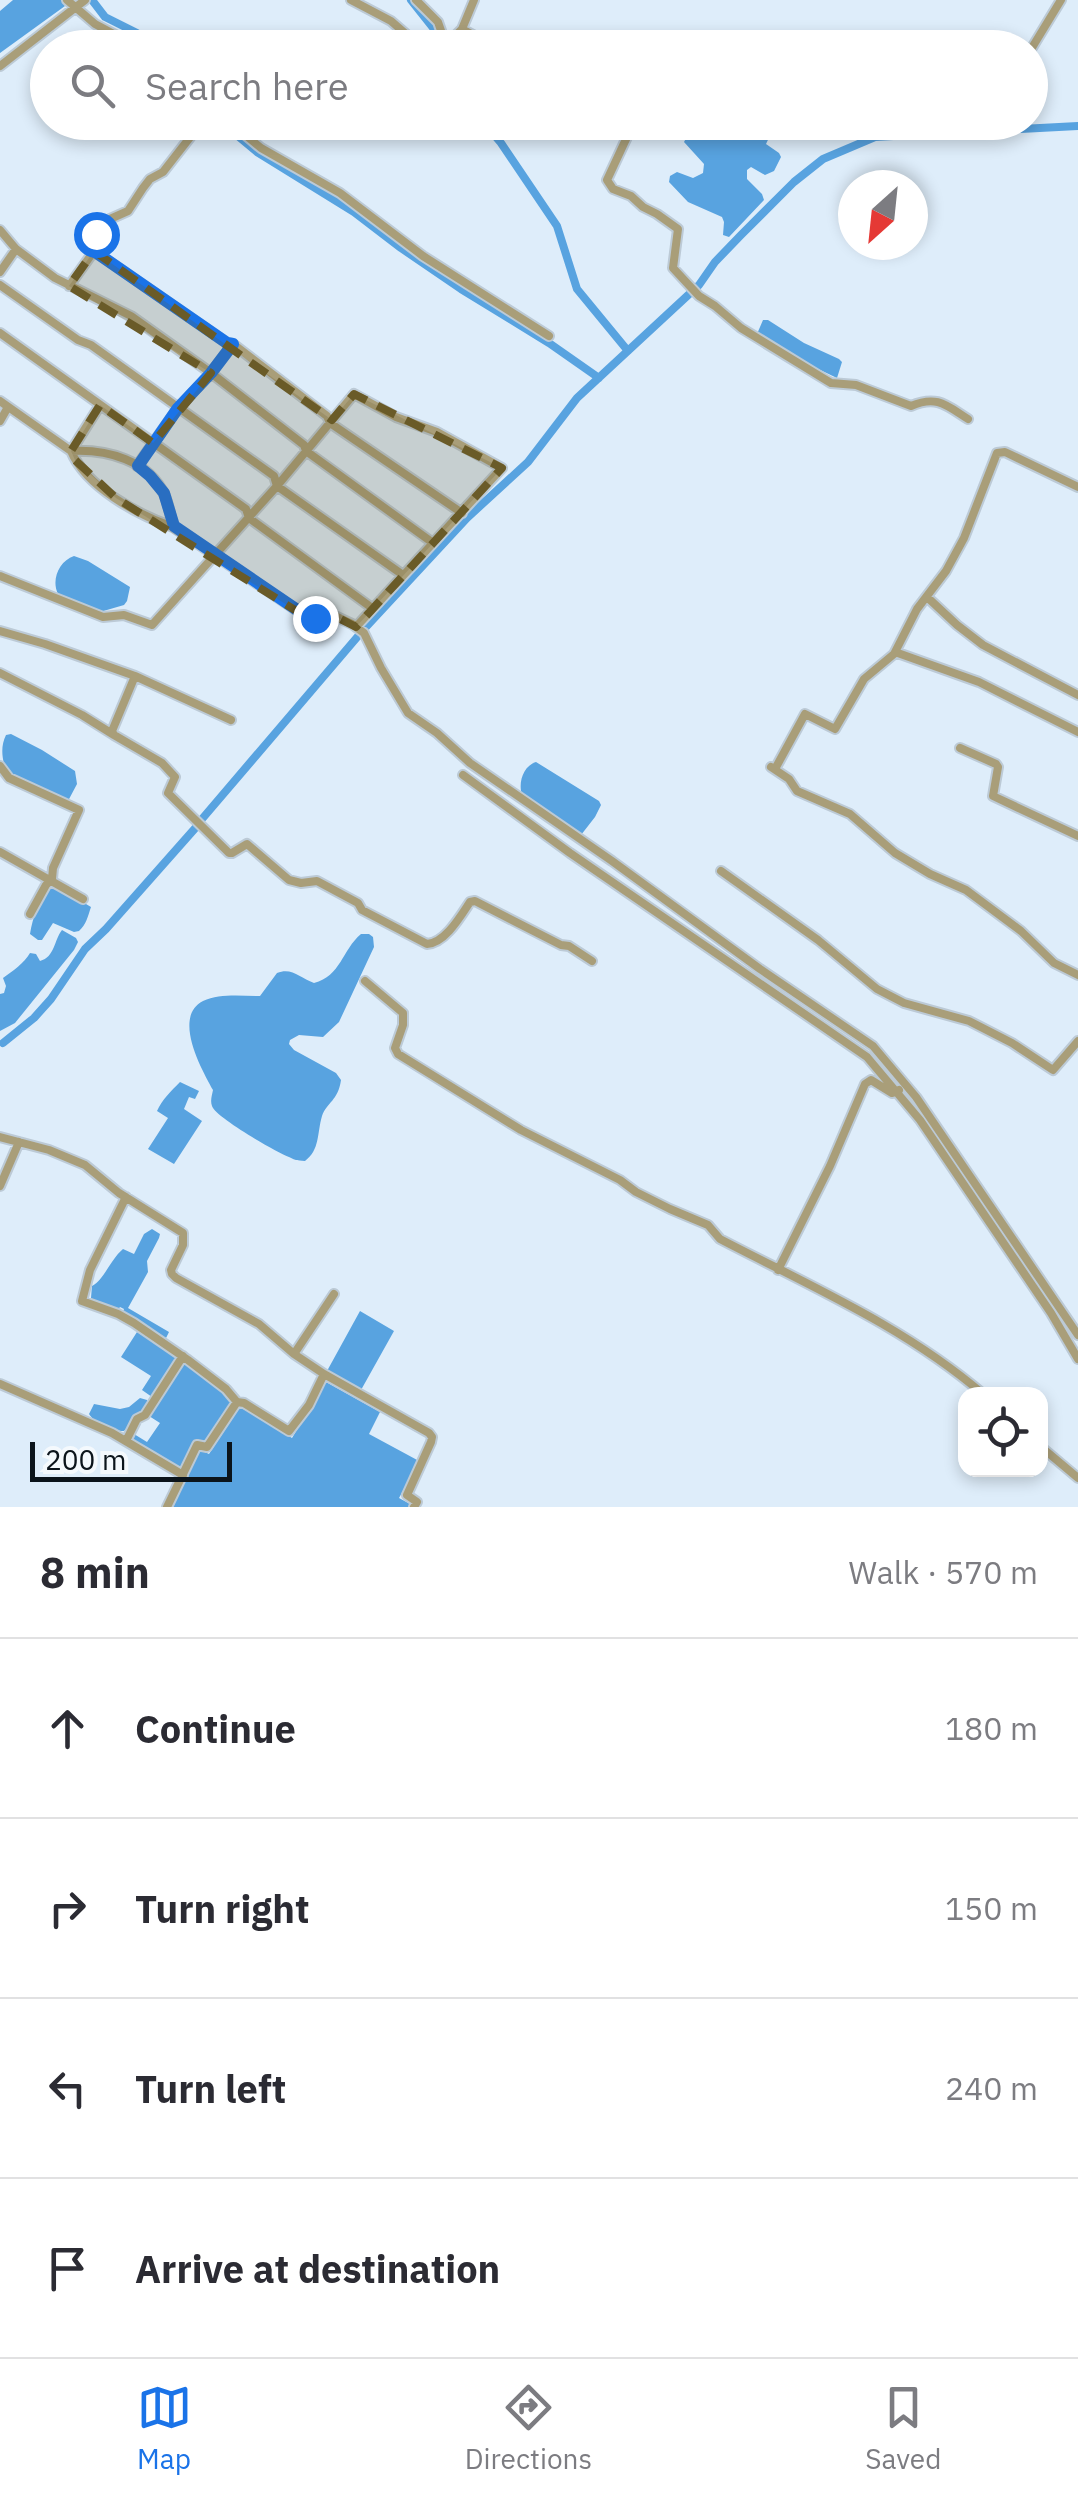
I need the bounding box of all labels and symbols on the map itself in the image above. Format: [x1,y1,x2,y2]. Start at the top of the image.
north arrow [838,170,928,260]
route start [74,212,120,258]
route end [293,596,339,642]
scale bar [30,1437,232,1482]

